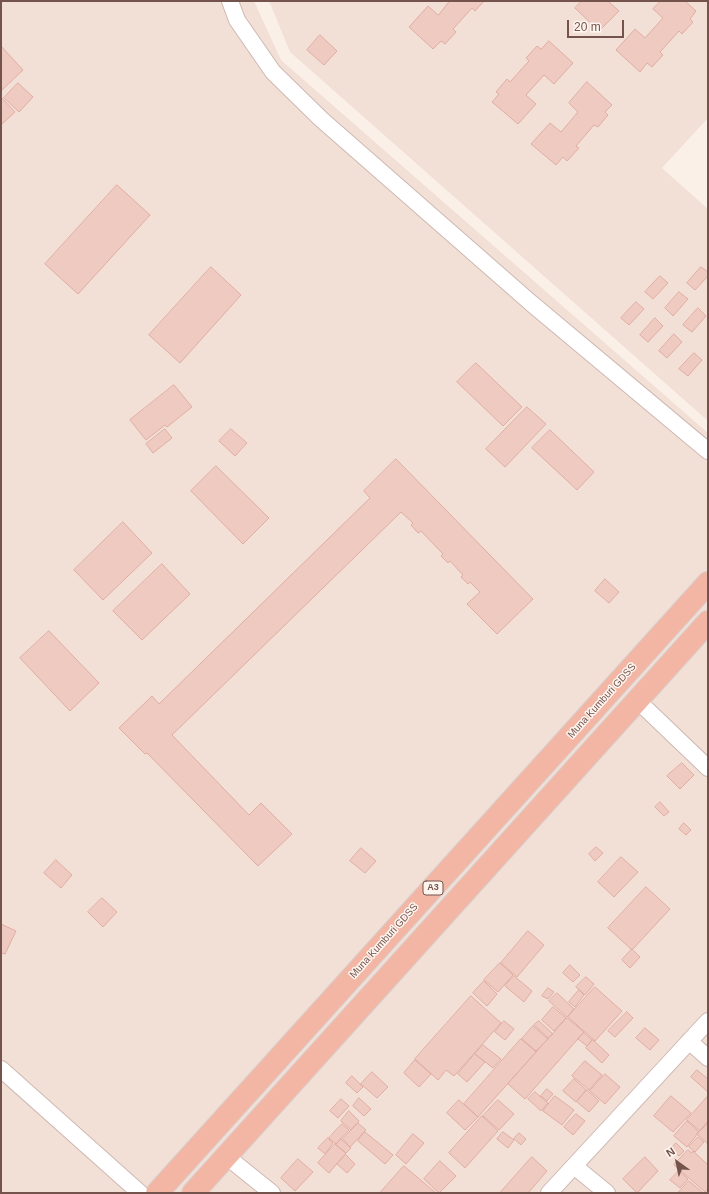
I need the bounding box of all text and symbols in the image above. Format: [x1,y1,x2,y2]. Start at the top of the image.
scale bar [569,12,626,38]
text: 20 m [574,20,601,34]
street label: Muna Kumburi GDSS [565,661,639,741]
road number: A3 [423,881,443,895]
street label: Muna Kumburi GDSS [347,901,421,981]
north arrow [657,1142,697,1182]
text: N [664,1145,677,1159]

